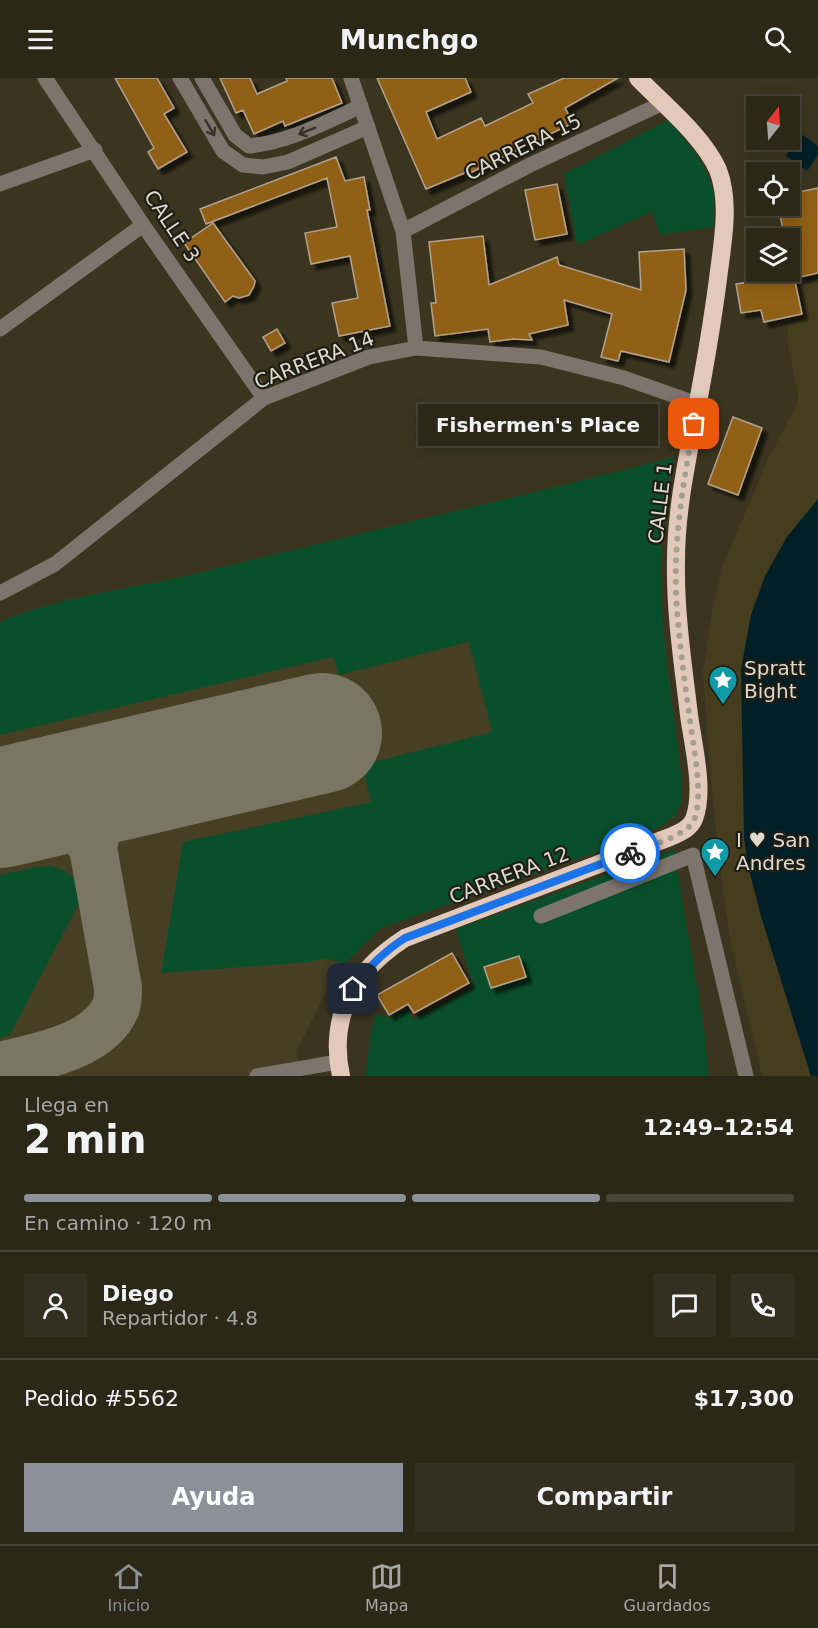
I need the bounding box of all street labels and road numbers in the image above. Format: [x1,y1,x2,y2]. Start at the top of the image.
street label: CARRERA 15 [461,108,585,186]
street label: CALLE 3 [139,185,205,267]
street label: CARRERA 14 [251,326,377,394]
street label: CALLE 1 [643,461,677,545]
street label: CARRERA 12 [446,841,572,909]

